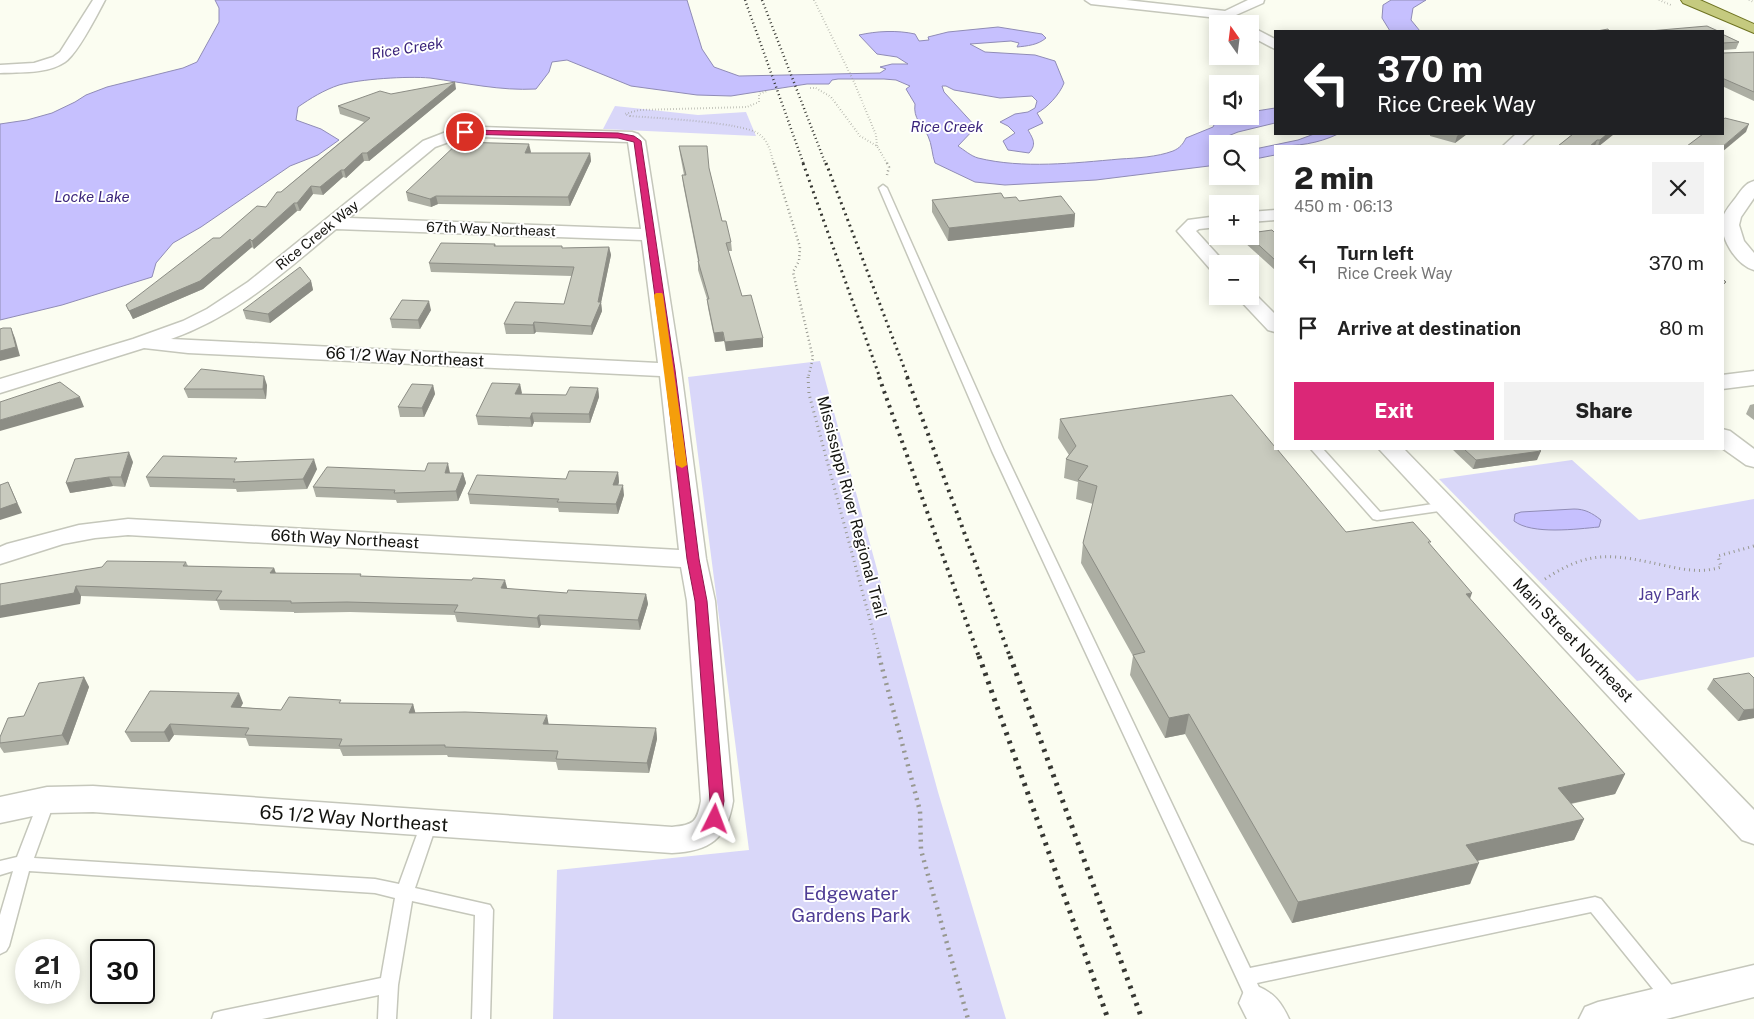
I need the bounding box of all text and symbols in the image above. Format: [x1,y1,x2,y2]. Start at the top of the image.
north arrow [1209,15,1259,65]
map controls [1209,15,1259,305]
water label: Rice Creek [370,34,445,62]
text: 370 m [1377,49,1483,90]
icon: left [1294,50,1359,115]
button: sound [1209,75,1259,125]
text: Rice Creek Way [1377,91,1536,117]
pin [444,111,486,153]
icon: arrive [451,118,479,146]
water label: Rice Creek [911,118,984,135]
button: search [1209,135,1259,185]
text: 2 min [1294,160,1374,196]
button: close [1652,162,1704,214]
water label: Locke Lake [54,188,130,205]
button: + [1209,195,1259,245]
street label: Rice Creek Way [273,197,362,273]
text: 450 m · 06:13 [1294,197,1393,216]
street label: 67th Way Northeast [426,219,556,239]
text: Turn left [1337,242,1414,264]
icon: left [1294,249,1322,277]
text: 370 m [1649,252,1704,274]
button: − [1209,255,1259,305]
text: Rice Creek Way [1337,264,1453,283]
icon: arrive [1294,314,1322,342]
text: Arrive at destination [1337,317,1521,339]
text: 80 m [1659,317,1704,339]
street label: 66 1/2 Way Northeast [325,343,485,371]
button: Exit [1294,382,1494,440]
button: Share [1504,382,1704,440]
street label: Mississippi River Regional Trail [813,394,891,620]
street label: 66th Way Northeast [270,526,420,552]
street label: Main Street Northeast [1509,574,1637,706]
park label: Jay Park [1638,585,1700,604]
position arrow [688,792,740,844]
street label: 65 1/2 Way Northeast [259,800,449,836]
park label: Edgewater Gardens Park [791,882,911,926]
speed limit sign: 30 [90,939,155,1004]
text: 21 [34,950,61,980]
text: km/h [33,977,62,991]

